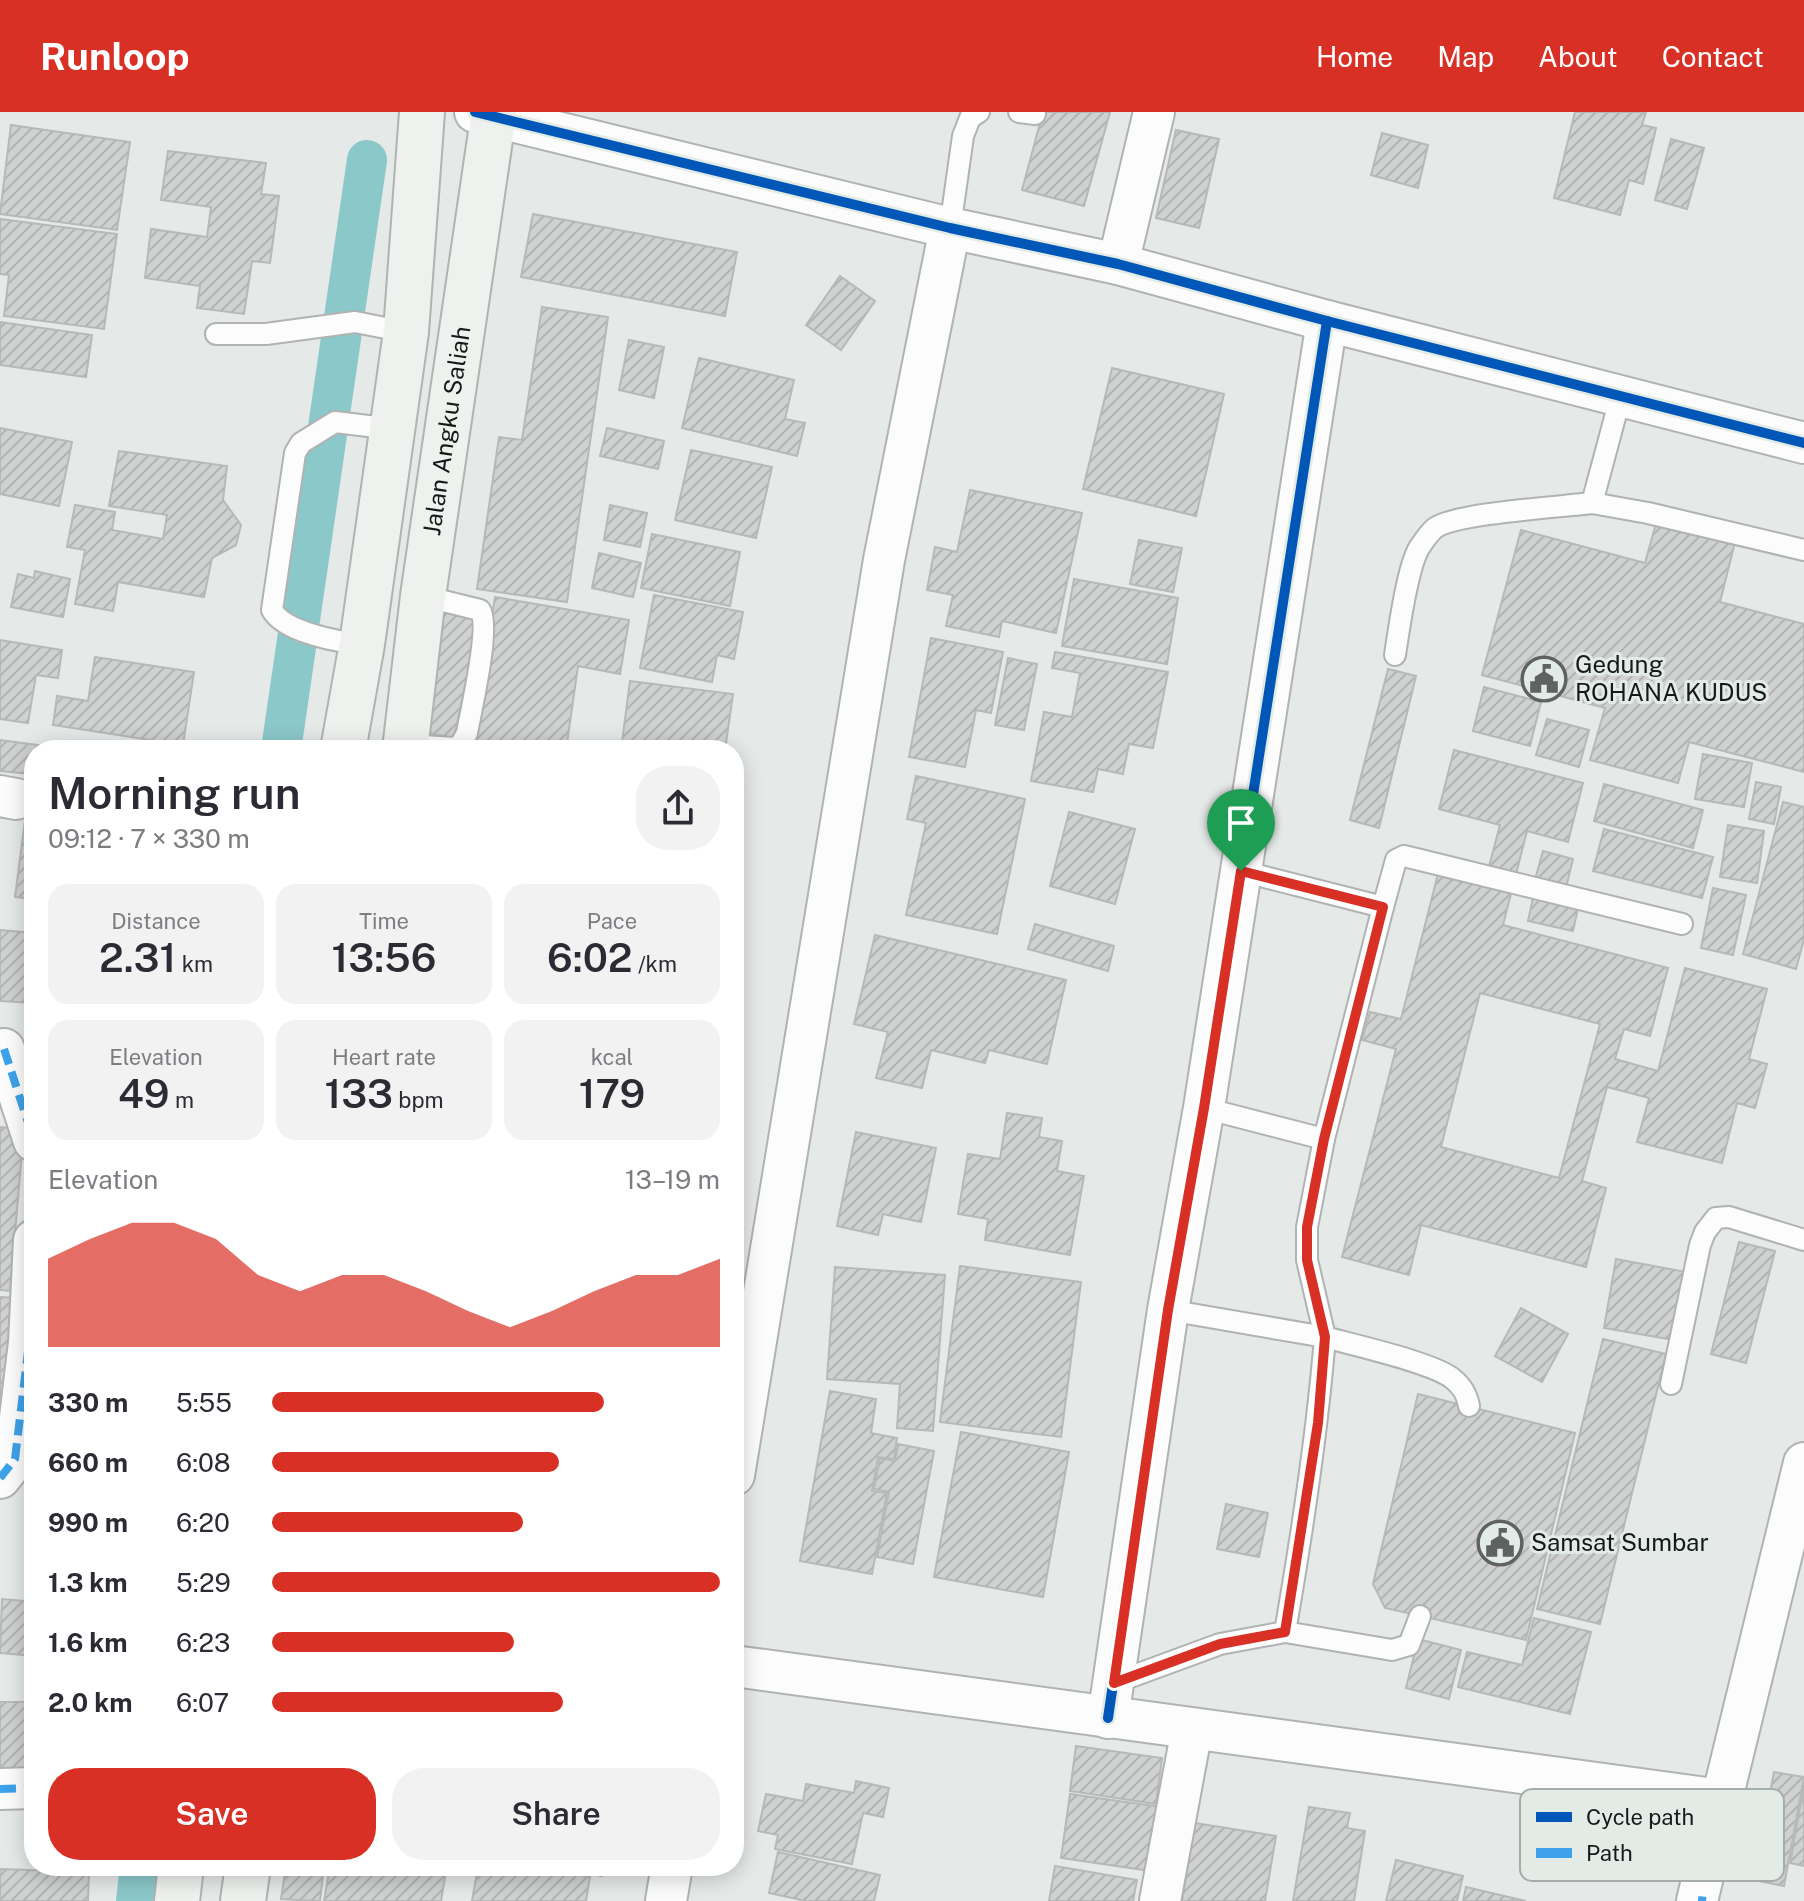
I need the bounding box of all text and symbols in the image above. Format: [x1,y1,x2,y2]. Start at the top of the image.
text: Runloop [40,34,190,79]
text: Home [1316,40,1393,73]
text: Map [1437,40,1494,73]
text: About [1538,40,1618,73]
text: Contact [1662,40,1764,73]
street label: Jalan Angku Saliah [417,324,475,537]
place label: Gedung ROHANA KUDUS [1575,650,1767,706]
public building icon: Gedung ROHANA KUDUS [1520,655,1568,703]
button: share [636,766,720,850]
text: Morning run [48,767,301,819]
pin [1207,789,1275,871]
icon: arrive [1219,801,1263,845]
text: 09:12 · 7 × 330 m [48,823,250,854]
text: Distance [111,908,201,934]
text: Time [359,908,409,934]
text: Pace [587,908,637,934]
text: 2.31 [99,934,176,981]
text: 13:56 [332,934,436,981]
text: 6:02 [547,934,633,981]
text: km [176,951,213,977]
text: /km [633,951,677,977]
text: Elevation [109,1044,203,1070]
text: Heart rate [332,1044,436,1070]
text: kcal [591,1044,633,1070]
text: 49 [118,1070,170,1117]
text: 133 [324,1070,393,1117]
text: 179 [579,1070,645,1117]
text: m [170,1087,194,1113]
text: bpm [393,1087,444,1113]
text: Elevation [48,1164,158,1195]
text: 13–19 m [625,1164,720,1195]
text: 330 m [48,1387,128,1418]
text: 5:55 [176,1387,232,1418]
text: 660 m [48,1447,128,1478]
text: 6:08 [176,1447,231,1478]
text: 990 m [48,1507,128,1538]
text: 6:20 [176,1507,230,1538]
public building icon: Samsat Sumbar [1476,1519,1524,1567]
place label: Samsat Sumbar [1531,1528,1709,1556]
text: 1.3 km [48,1567,128,1598]
text: 5:29 [176,1567,231,1598]
text: 1.6 km [48,1627,128,1658]
text: 6:23 [176,1627,230,1658]
text: 2.0 km [48,1687,133,1718]
text: 6:07 [176,1687,229,1718]
button: Save [48,1768,376,1860]
button: Share [392,1768,720,1860]
legend [1520,1789,1784,1881]
text: Cycle path [1586,1804,1694,1830]
text: Path [1586,1840,1633,1866]

